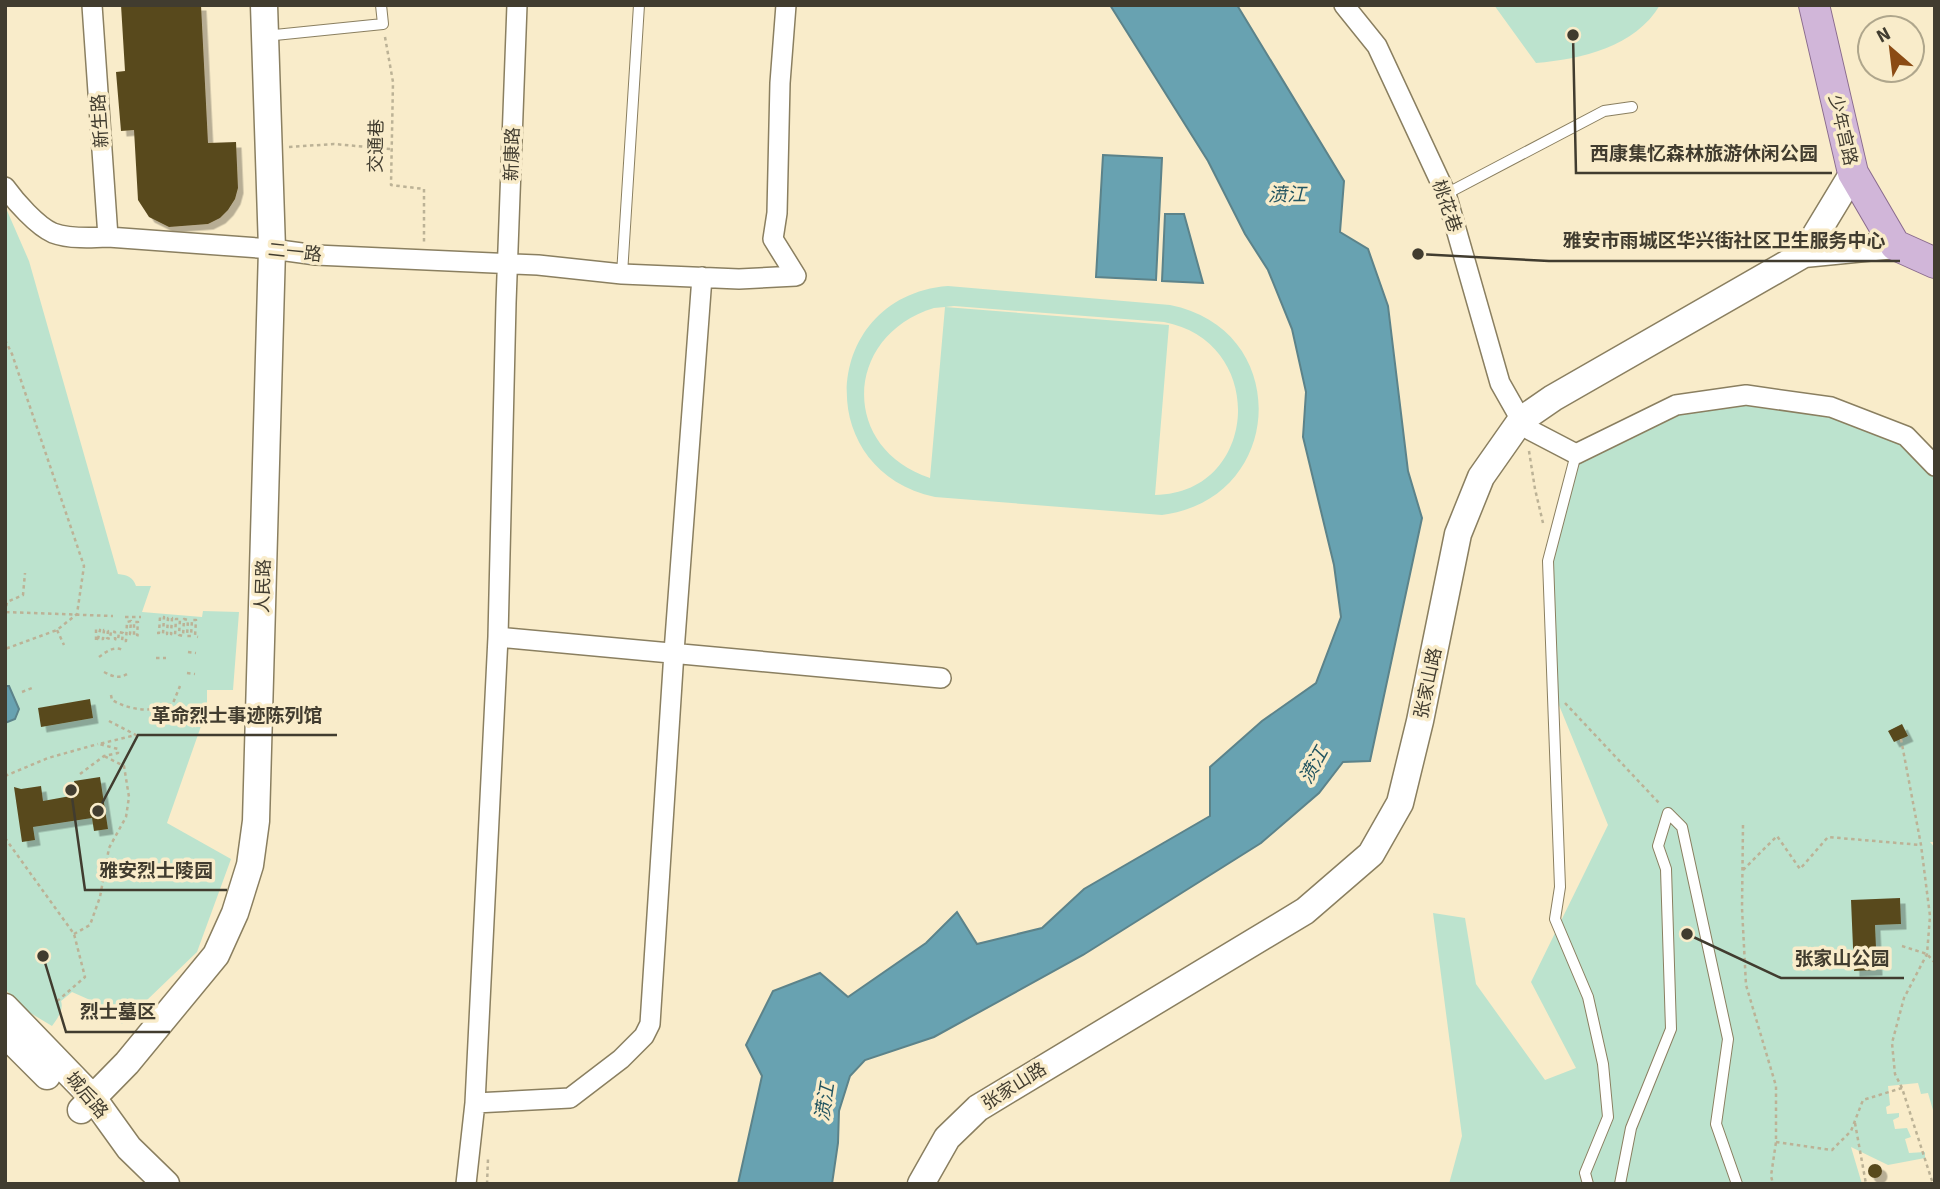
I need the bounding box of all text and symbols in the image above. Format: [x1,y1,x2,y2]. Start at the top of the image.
north arrow [1856,14,1926,84]
text: N [1872,20,1896,50]
street label: 少年宫路 [1822,92,1863,168]
street label: 新生路 [86,93,115,149]
street label: 交通巷 [364,119,389,173]
street label: 新康路 [499,127,526,181]
callout: 西康集忆森林旅游休闲公园 [1576,133,1832,173]
text: 西康集忆森林旅游休闲公园 [1590,141,1818,168]
street label: 桃花巷 [1426,177,1467,236]
water label: 𣸣江 [1268,182,1308,209]
callout: 雅安市雨城区华兴街社区卫生服务中心 [1549,221,1900,261]
text: 雅安市雨城区华兴街社区卫生服务中心 [1562,228,1886,255]
street label: 二一路 [267,237,323,268]
street label: 人民路 [250,559,277,613]
street label: 张家山路 [1409,645,1448,721]
callout: 革命烈士事迹陈列馆 [138,695,337,735]
text: 革命烈士事迹陈列馆 [151,703,323,730]
water label: 𣸣江 [1293,741,1336,789]
callout: 雅安烈士陵园 [85,850,227,890]
text: 雅安烈士陵园 [99,858,213,885]
callout: 张家山公园 [1781,938,1904,978]
text: 张家山公园 [1794,946,1890,973]
callout: 烈士墓区 [66,992,170,1032]
text: 烈士墓区 [80,999,156,1026]
street label: 张家山路 [977,1057,1051,1116]
street label: 城后路 [60,1067,114,1124]
water label: 𣸣江 [809,1079,842,1123]

